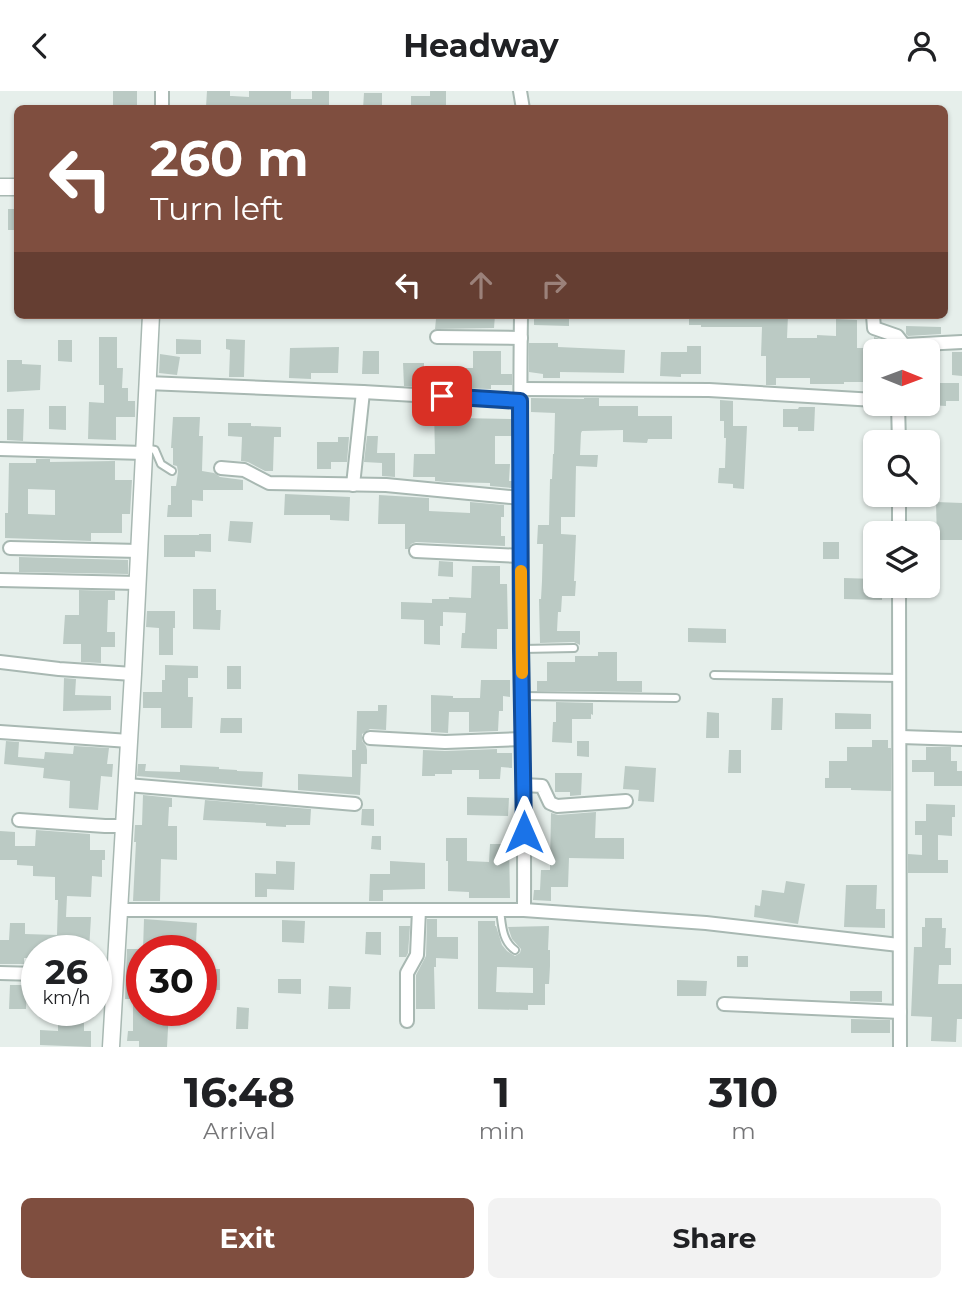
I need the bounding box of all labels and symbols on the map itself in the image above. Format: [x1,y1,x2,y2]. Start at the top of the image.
north arrow [863,339,940,417]
pin [412,366,472,426]
position arrow [487,795,561,869]
speed limit sign: 30 [126,935,217,1026]

